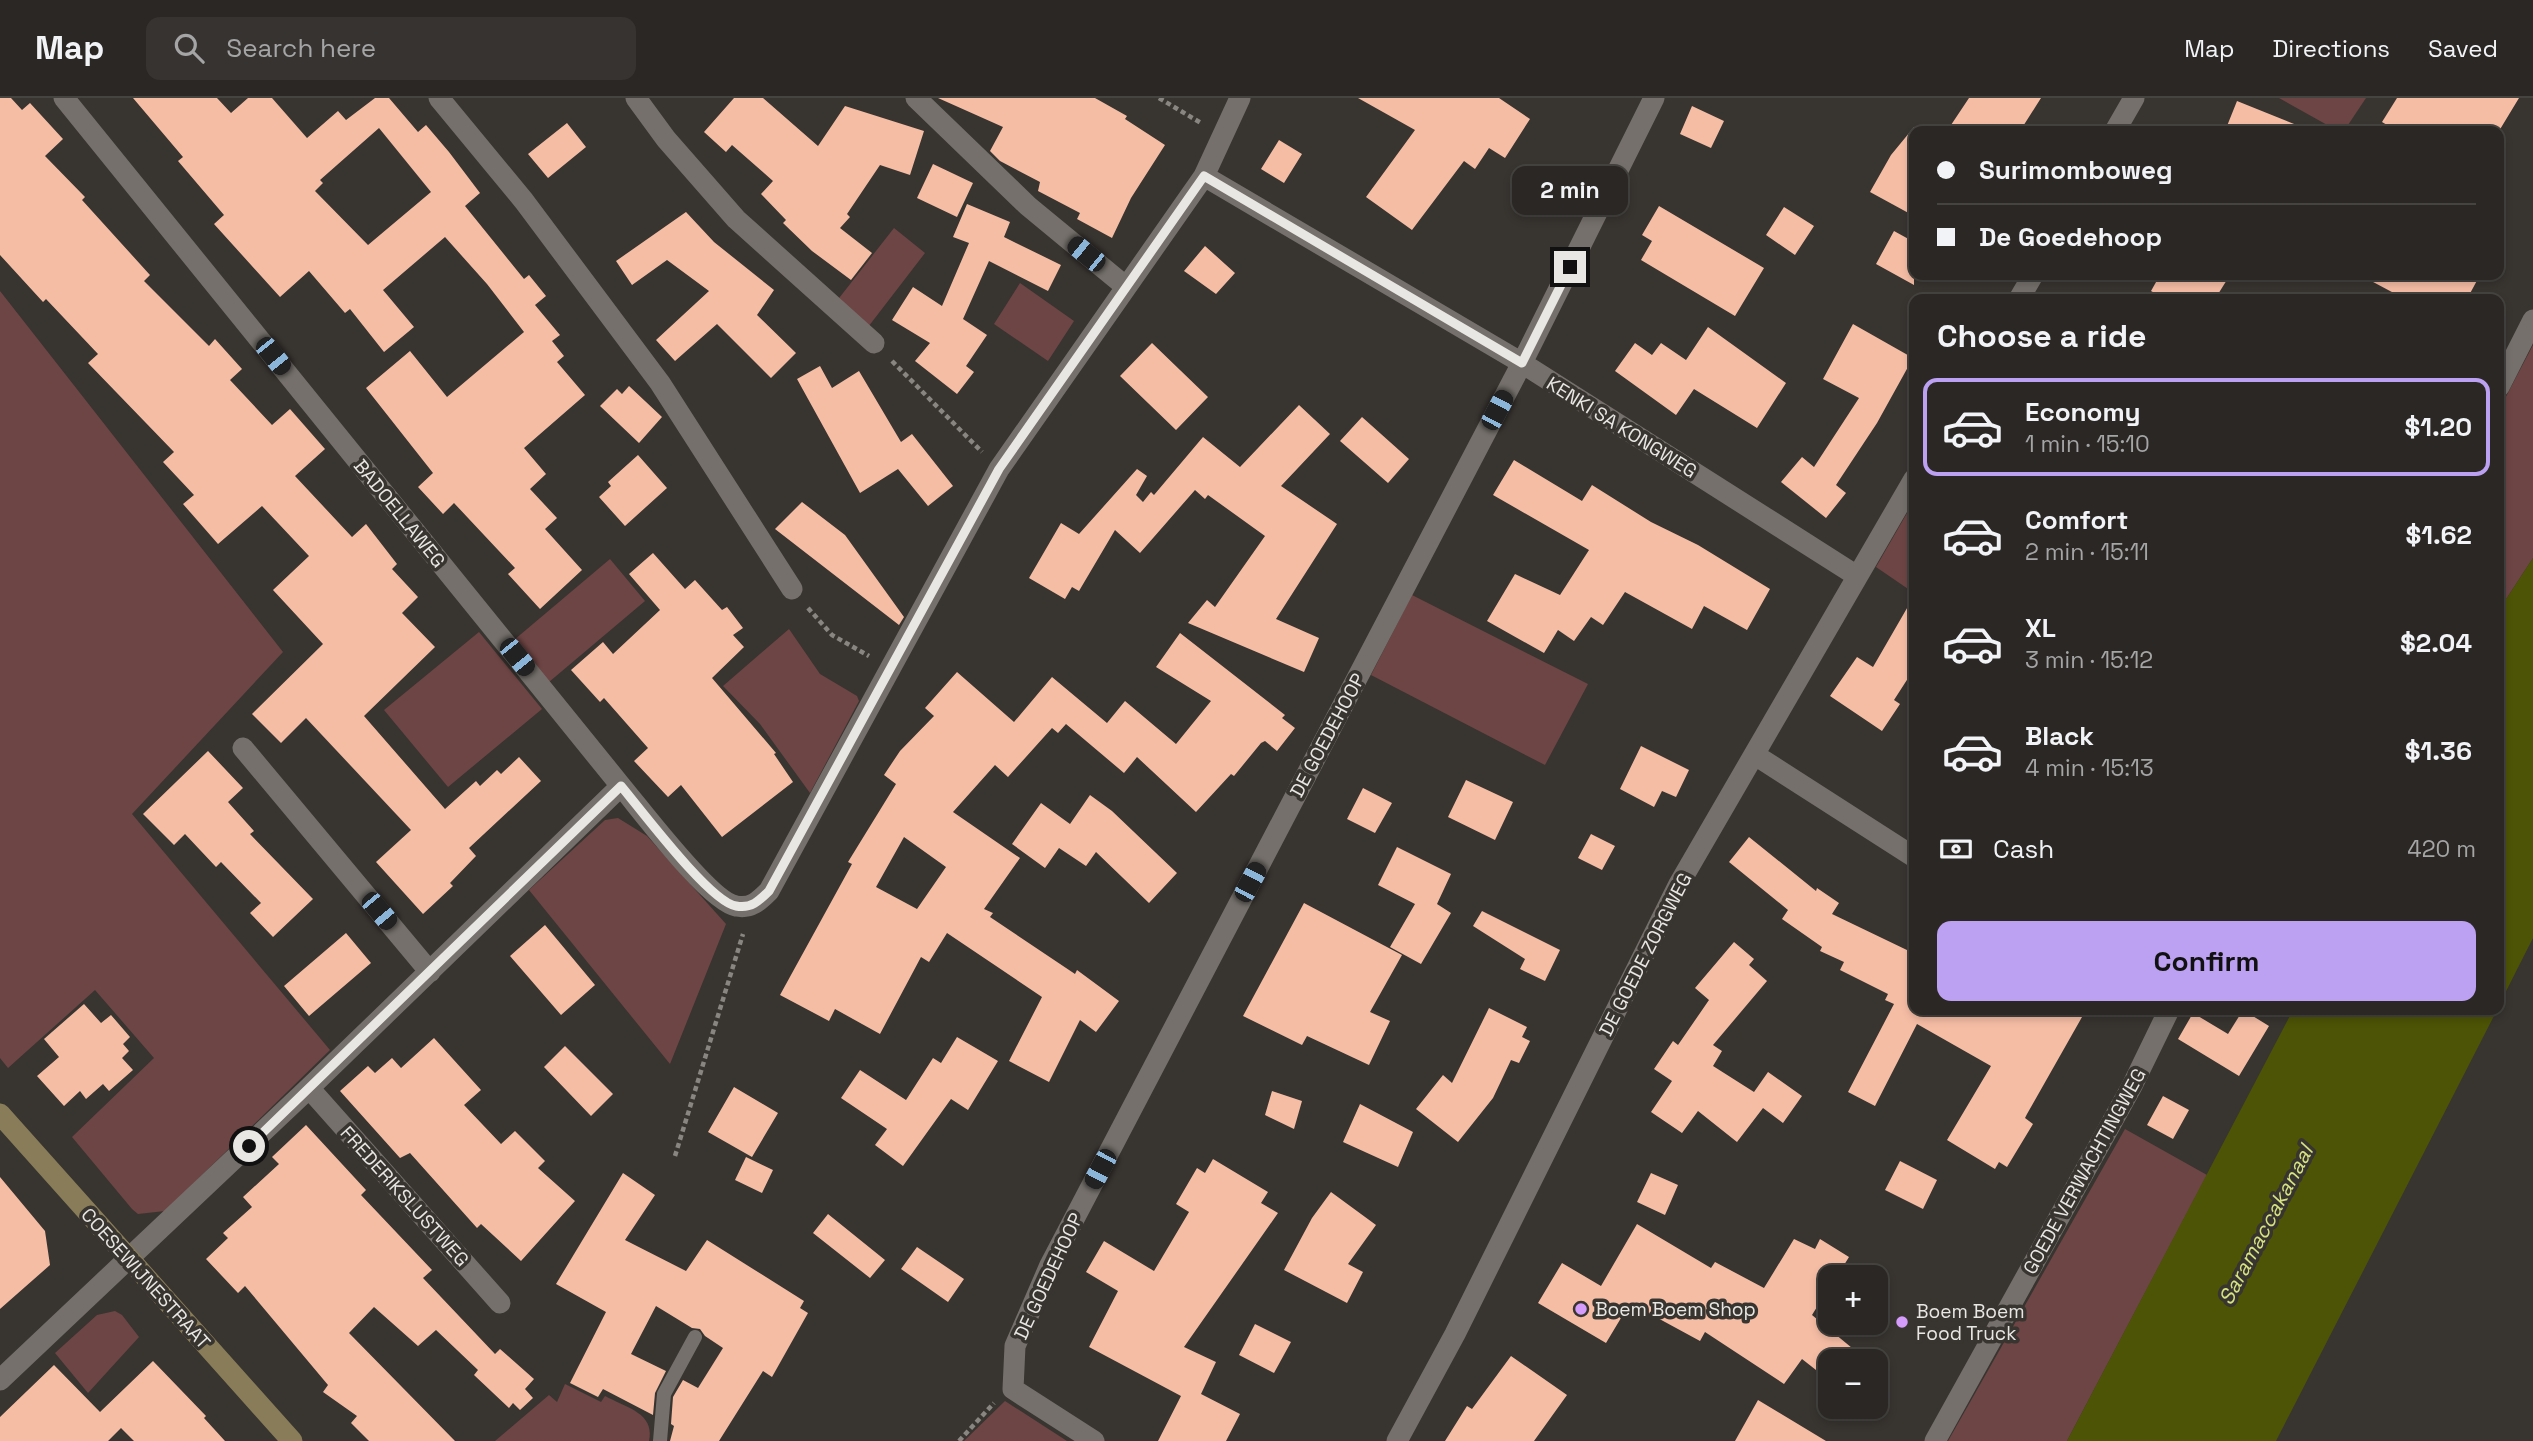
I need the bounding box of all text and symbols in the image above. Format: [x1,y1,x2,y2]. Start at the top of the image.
search box [146,17,636,80]
text: Map [35,27,104,69]
icon: search [170,29,208,67]
text: Search here [226,31,376,65]
text: Map [2184,33,2234,64]
text: Directions [2272,33,2390,64]
text: Saved [2428,33,2498,64]
text: Surimomboweg [1979,153,2173,187]
callout: 2 min [1512,166,1628,214]
text: 2 min [1540,175,1600,205]
text: De Goedehoop [1979,220,2162,254]
car [1064,233,1109,275]
route end [1554,251,1586,283]
text: Choose a ride [1937,316,2147,356]
car [252,333,295,379]
street label: KENKI SA KONGWEG [1542,371,1702,484]
car [1478,387,1517,433]
text: Economy [2025,395,2141,429]
icon: car [1941,396,2004,459]
text: $1.20 [2404,410,2472,444]
text: 1 min · 15:10 [2025,429,2150,459]
street label: BADOELLAWEG [348,454,451,573]
text: Comfort [2025,503,2128,537]
icon: car [1941,504,2004,567]
text: $1.62 [2406,518,2472,552]
text: 2 min · 15:11 [2025,537,2149,567]
text: XL [2025,611,2056,645]
icon: car [1941,612,2004,675]
text: $2.04 [2400,626,2472,660]
car [496,634,539,680]
text: 3 min · 15:12 [2025,645,2153,675]
street label: DE GOEDEHOOP [1284,669,1371,801]
text: Black [2025,719,2094,753]
icon: car [1941,720,2004,783]
text: $1.36 [2405,734,2472,768]
text: 4 min · 15:13 [2025,753,2154,783]
icon: cash [1937,830,1975,868]
text: Cash [1993,832,2054,866]
text: 420 m [2407,834,2476,864]
car [1231,859,1270,905]
street label: DE GOEDE ZORGWEG [1593,868,1697,1040]
car [358,888,401,934]
button: Confirm [1937,921,2476,1001]
street label: GOEDE VERWACHTINGWEG [2017,1064,2152,1279]
street label: FREDERIKSLUSTWEG [335,1121,474,1272]
route start [233,1130,265,1162]
water label: Saramaccakanaal [2212,1138,2320,1309]
car [1081,1146,1120,1192]
street label: COESEWIJNESTRAAT [76,1202,216,1354]
street label: DE GOEDEHOOP [1008,1209,1089,1343]
map controls [1818,1265,1888,1419]
button: + [1818,1265,1888,1335]
place label: Boem Boem Shop [1595,1297,1756,1322]
place label: Boem Boem Food Truck [1916,1299,2025,1346]
marker: Boem Boem Shop [1573,1301,1589,1317]
marker: Boem Boem Food Truck [1894,1314,1910,1330]
button: − [1818,1349,1888,1419]

